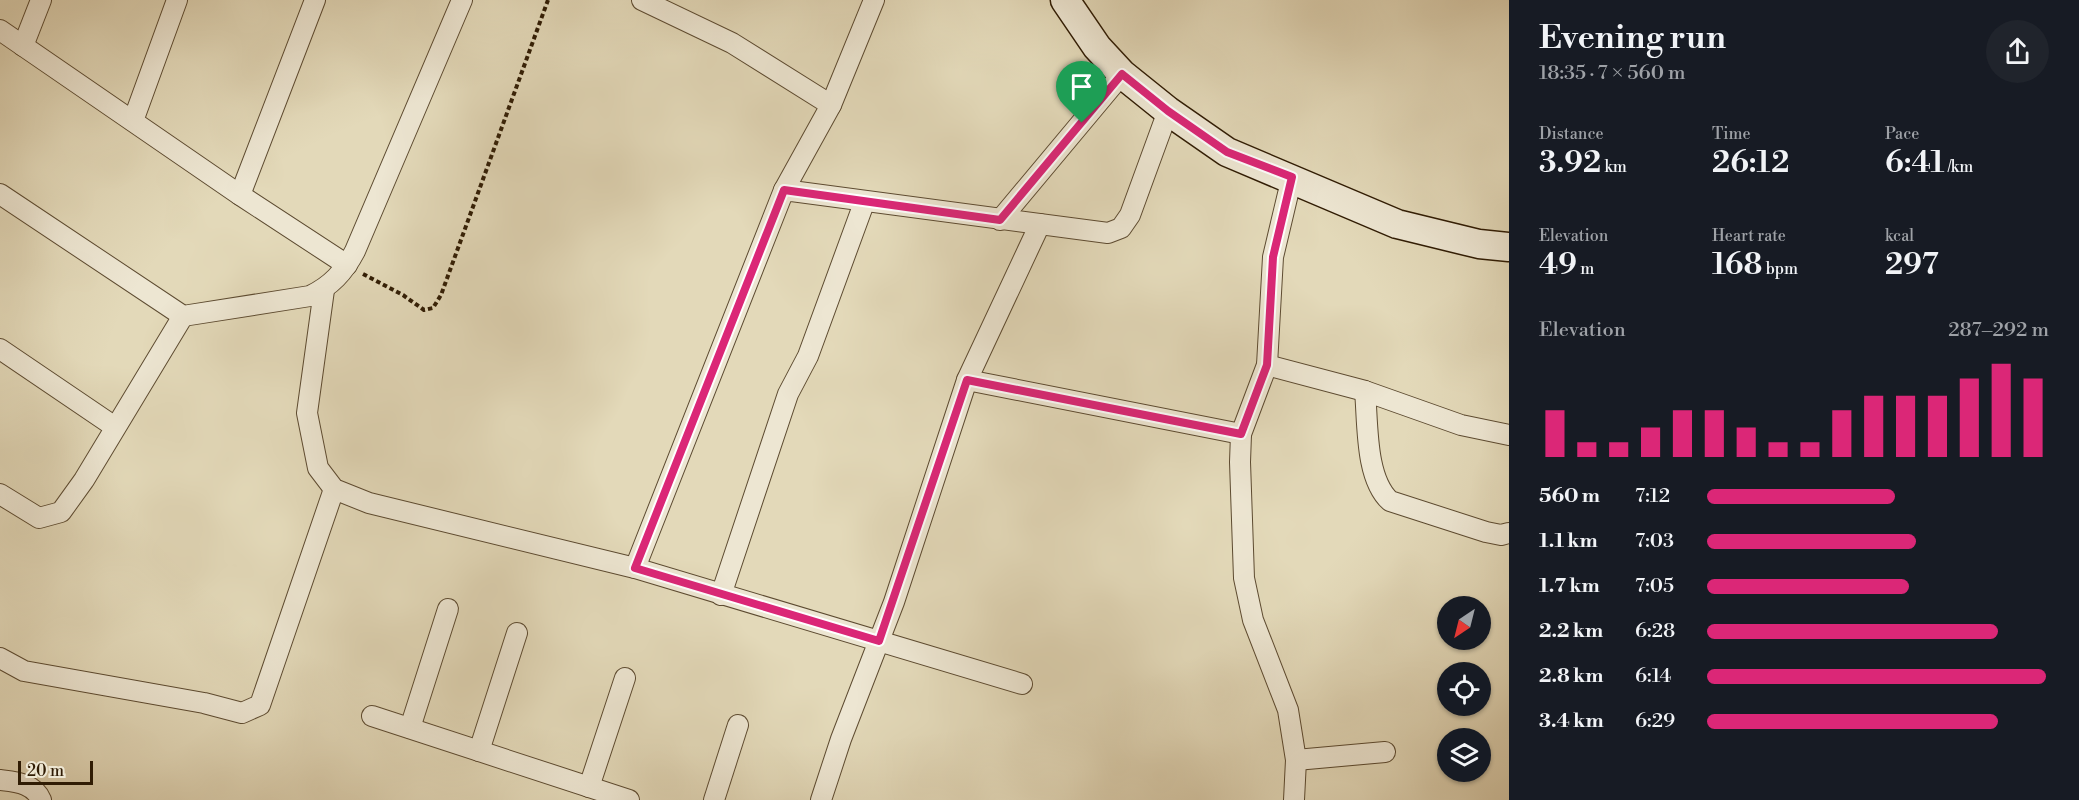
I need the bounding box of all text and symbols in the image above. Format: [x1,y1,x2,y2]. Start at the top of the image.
text: Evening run [1539,18,1726,59]
button: share [1986,20,2049,83]
pin [1056,61,1107,123]
text: 18:35 · 7 × 560 m [1539,61,1686,86]
icon: arrive [1065,70,1098,103]
text: Distance [1539,124,1604,144]
text: Time [1712,124,1751,144]
text: Pace [1885,124,1919,144]
text: 3.92 [1539,144,1601,182]
text: 26:12 [1712,144,1789,182]
text: 6:41 [1885,144,1944,182]
text: km [1601,157,1627,177]
text: /km [1944,157,1973,177]
text: Elevation [1539,226,1608,246]
text: Heart rate [1712,226,1786,246]
text: kcal [1885,226,1914,246]
text: 49 [1539,246,1577,284]
text: 168 [1712,246,1762,284]
text: 297 [1885,246,1939,284]
text: m [1577,259,1594,279]
text: bpm [1762,259,1798,279]
text: Elevation [1539,318,1626,343]
text: 287–292 m [1948,318,2049,343]
text: 560 m [1539,484,1600,509]
text: 7:12 [1635,484,1670,509]
text: 1.1 km [1539,529,1598,554]
text: 7:03 [1635,529,1674,554]
text: 1.7 km [1539,574,1600,599]
text: 7:05 [1635,574,1674,599]
north arrow [1437,596,1491,650]
map controls [1437,596,1491,782]
text: 2.2 km [1539,619,1603,644]
text: 6:28 [1635,619,1675,644]
button: locate [1437,662,1491,716]
text: 2.8 km [1539,664,1603,689]
text: 6:14 [1635,664,1671,689]
text: 3.4 km [1539,709,1604,734]
text: 6:29 [1635,709,1675,734]
button: layers [1437,728,1491,782]
scale bar [18,758,93,786]
text: 20 m [27,761,64,781]

